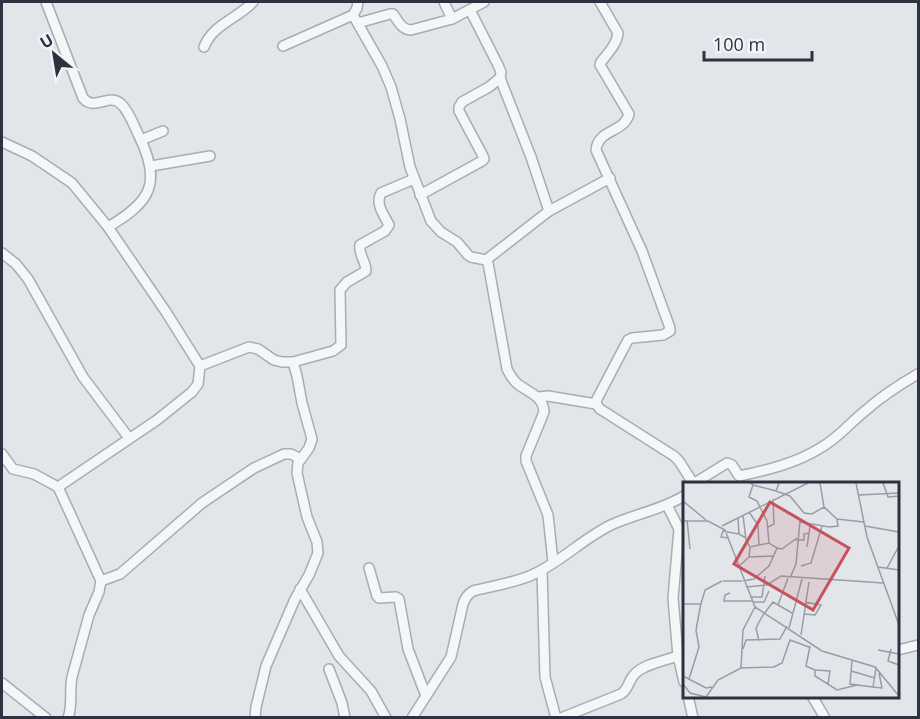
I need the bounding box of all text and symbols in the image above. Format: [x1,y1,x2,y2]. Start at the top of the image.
north arrow [24,24,84,84]
scale bar [704,24,812,62]
text: U [36,28,57,54]
text: 100 m [713,32,765,56]
inset map [683,482,899,698]

